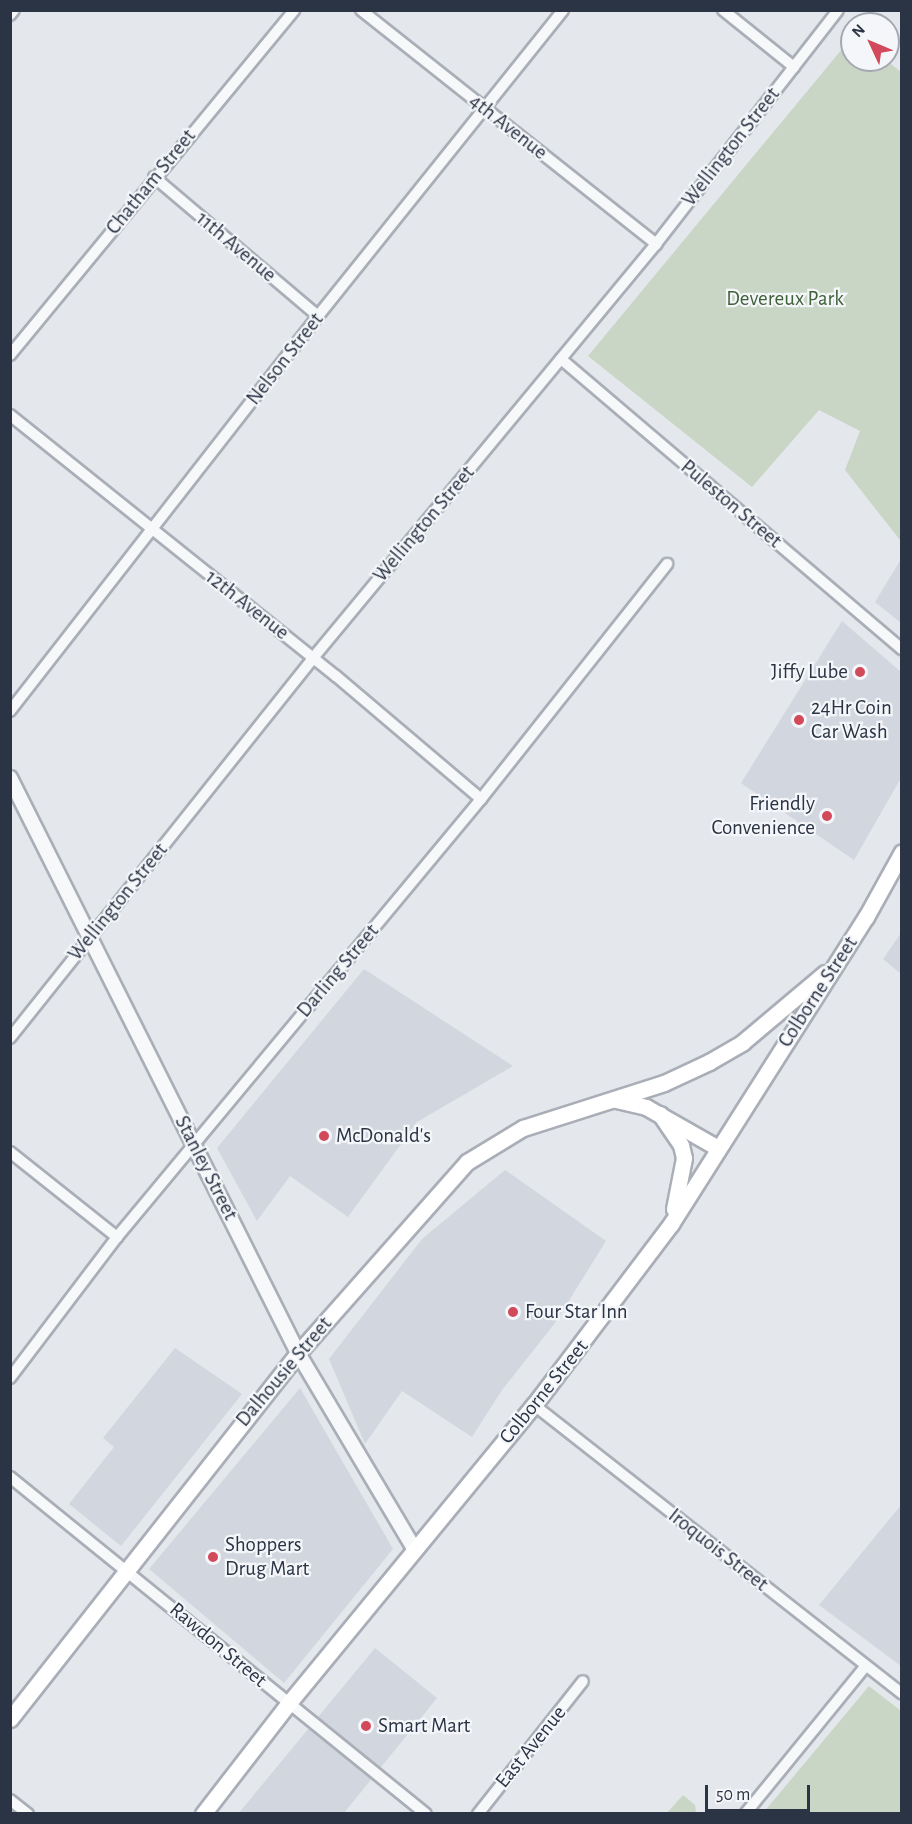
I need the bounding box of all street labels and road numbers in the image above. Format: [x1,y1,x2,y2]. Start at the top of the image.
street label: Wellington Street [677,82,785,212]
street label: 4th Avenue [464,89,552,165]
street label: Chatham Street [101,124,201,240]
street label: 11th Avenue [191,206,281,288]
street label: Nelson Street [241,308,329,410]
street label: Puleston Street [675,454,787,554]
street label: Wellington Street [368,461,480,587]
street label: 12th Avenue [200,565,294,645]
street label: Wellington Street [63,838,173,966]
street label: Darling Street [292,919,384,1023]
street label: Colborne Street [773,932,863,1052]
street label: Stanley Street [169,1112,243,1224]
street label: Dalhousie Street [231,1312,337,1432]
street label: Colborne Street [494,1335,594,1449]
street label: Iroquois Street [663,1503,773,1597]
street label: Rawdon Street [164,1597,272,1693]
street label: East Avenue [490,1701,572,1793]

